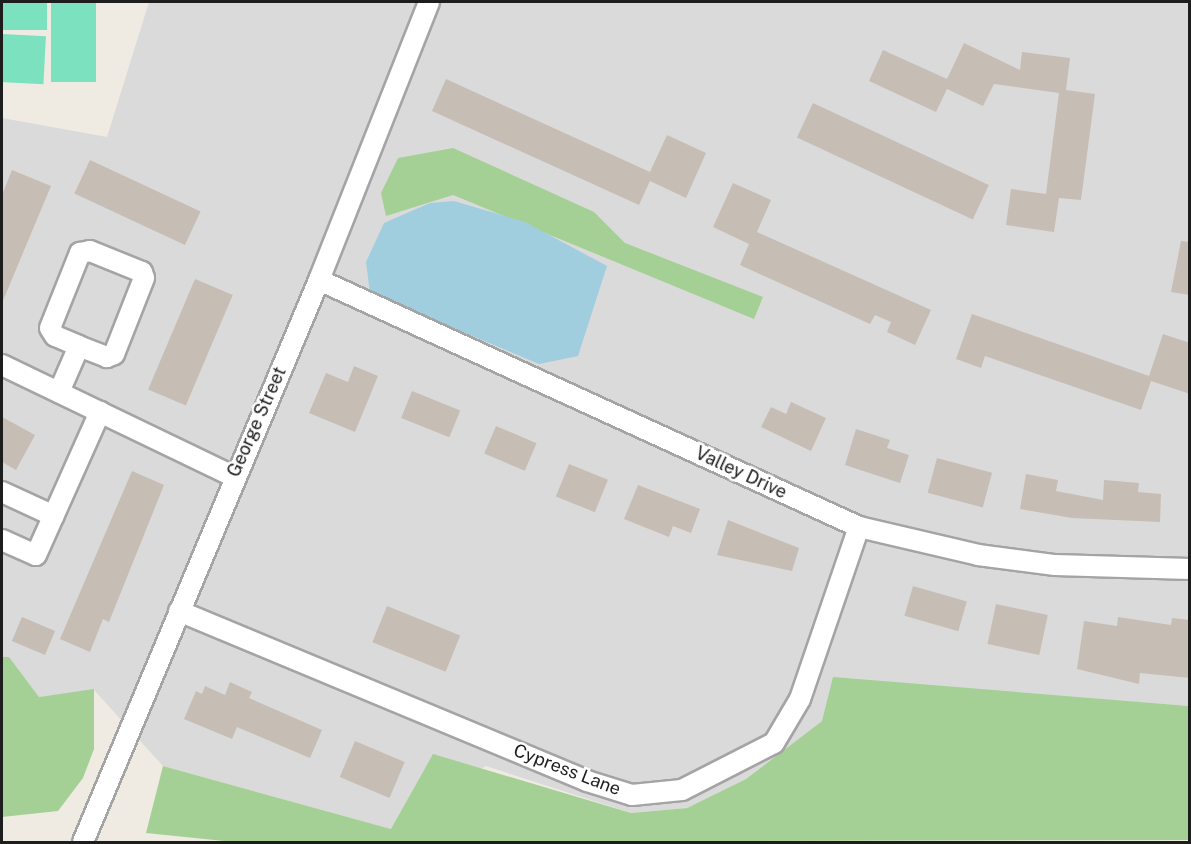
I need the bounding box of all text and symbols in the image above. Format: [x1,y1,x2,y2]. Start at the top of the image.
street label: George Street [223,364,291,480]
street label: Valley Drive [692,442,790,504]
street label: Cypress Lane [510,740,624,800]

